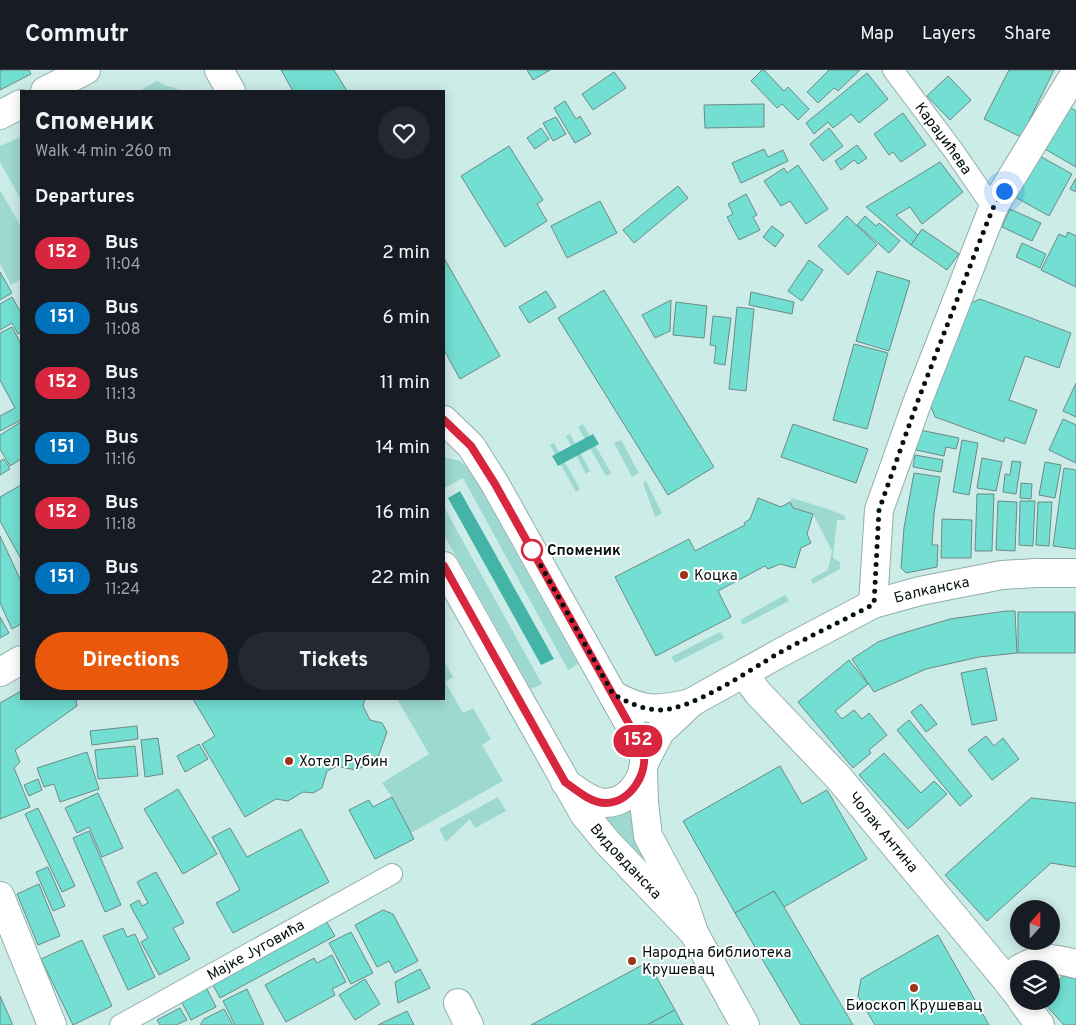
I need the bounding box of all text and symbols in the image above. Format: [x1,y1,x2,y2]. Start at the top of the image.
text: Commutr [25,20,128,50]
text: Map [860,23,894,46]
text: Layers [922,23,976,46]
text: Share [1004,23,1051,46]
street label: Караџићева [910,99,975,179]
button: heart [378,107,430,159]
text: Споменик [35,108,154,138]
text: Walk · 4 min · 260 m [35,142,171,162]
your location [992,179,1017,204]
text: Departures [35,185,135,209]
text: Bus [105,231,139,255]
text: 152 [48,241,77,264]
text: 2 min [382,241,430,265]
text: 11:04 [105,255,141,275]
text: Bus [105,296,139,320]
text: 151 [50,306,75,329]
text: 6 min [383,306,430,330]
text: 11:08 [105,320,141,340]
text: Bus [105,361,139,385]
text: 152 [48,371,77,394]
text: 11 min [380,371,430,395]
text: 11:13 [105,385,136,405]
text: Bus [105,426,139,450]
text: 151 [50,436,75,459]
text: 14 min [375,436,430,460]
text: 11:16 [105,450,136,470]
text: Bus [105,491,139,515]
text: 152 [48,501,77,524]
text: 16 min [375,501,430,525]
text: 11:18 [105,515,136,535]
marker: Споменик [521,539,543,561]
place label: Споменик [547,542,621,561]
text: Bus [105,556,139,580]
text: 151 [50,566,75,589]
text: 22 min [371,566,430,590]
place label: Коцка [694,567,738,586]
marker: Коцка [678,569,690,581]
street label: Балканска [892,574,971,609]
text: 11:24 [105,580,140,600]
button: Directions [35,632,228,690]
button: Tickets [238,632,430,690]
line badge: 152 [609,725,667,757]
text: 152 [623,729,653,752]
place label: Хотел Рубин [299,753,388,772]
marker: Хотел Рубин [283,755,295,767]
street label: Чолак Антина [843,789,921,877]
street label: Видовданска [585,820,665,904]
north arrow [1010,900,1060,950]
map controls [1010,900,1060,1010]
street label: Мајке Југовића [204,916,308,986]
place label: Народна библиотека Крушевац [642,944,791,980]
marker: Народна библиотека Крушевац [626,955,638,967]
button: layers [1010,960,1060,1010]
marker: Биоскоп Крушевац [908,982,920,994]
place label: Биоскоп Крушевац [846,997,982,1016]

